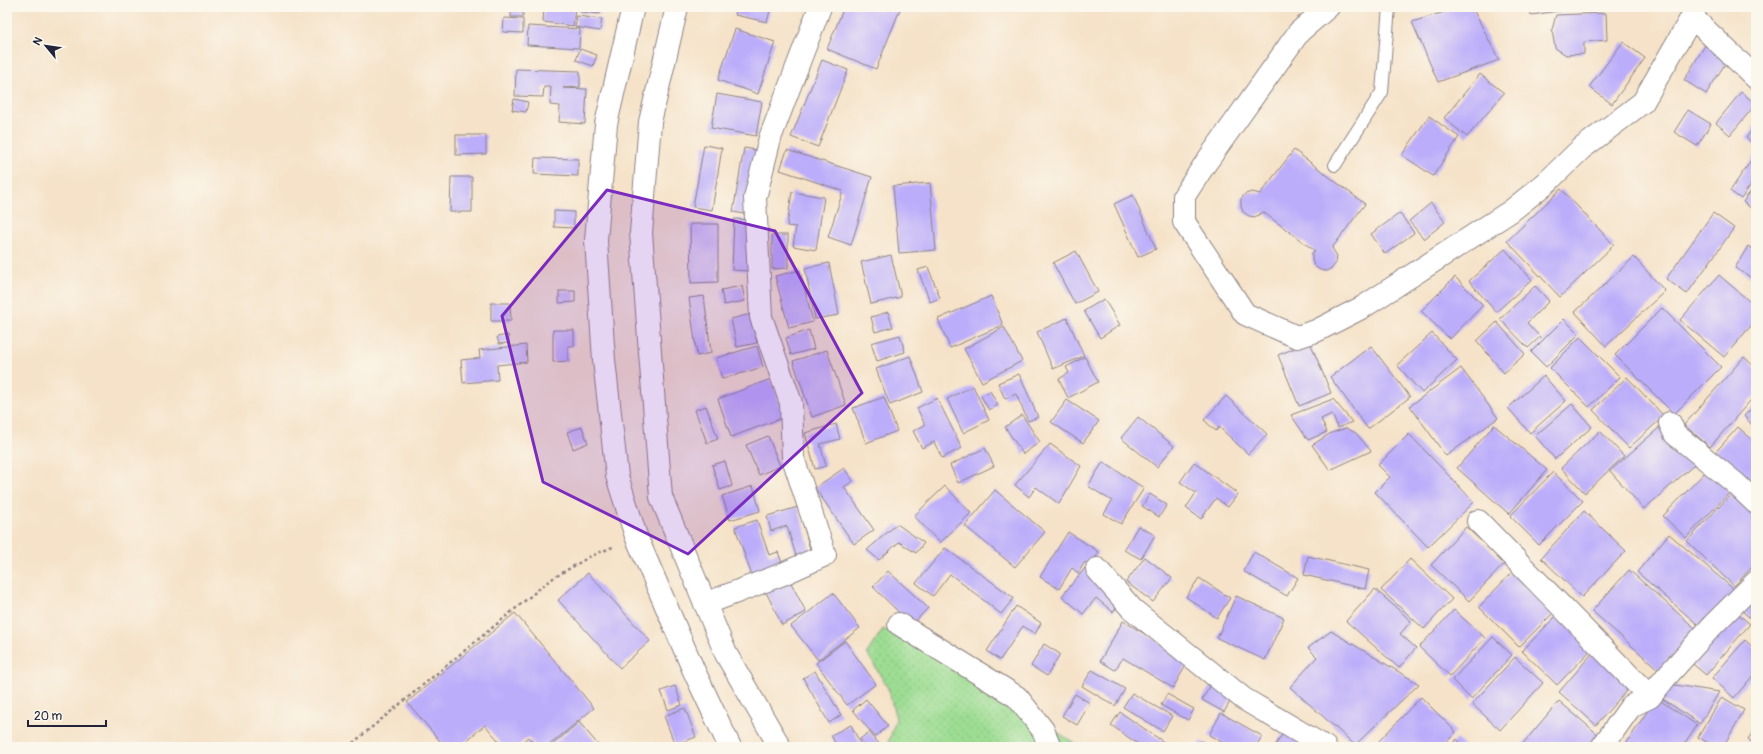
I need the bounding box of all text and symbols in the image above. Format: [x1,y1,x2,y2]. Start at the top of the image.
north arrow [26,26,66,66]
text: N [30,34,45,48]
scale bar [28,702,106,728]
text: 20 m [34,709,63,724]

